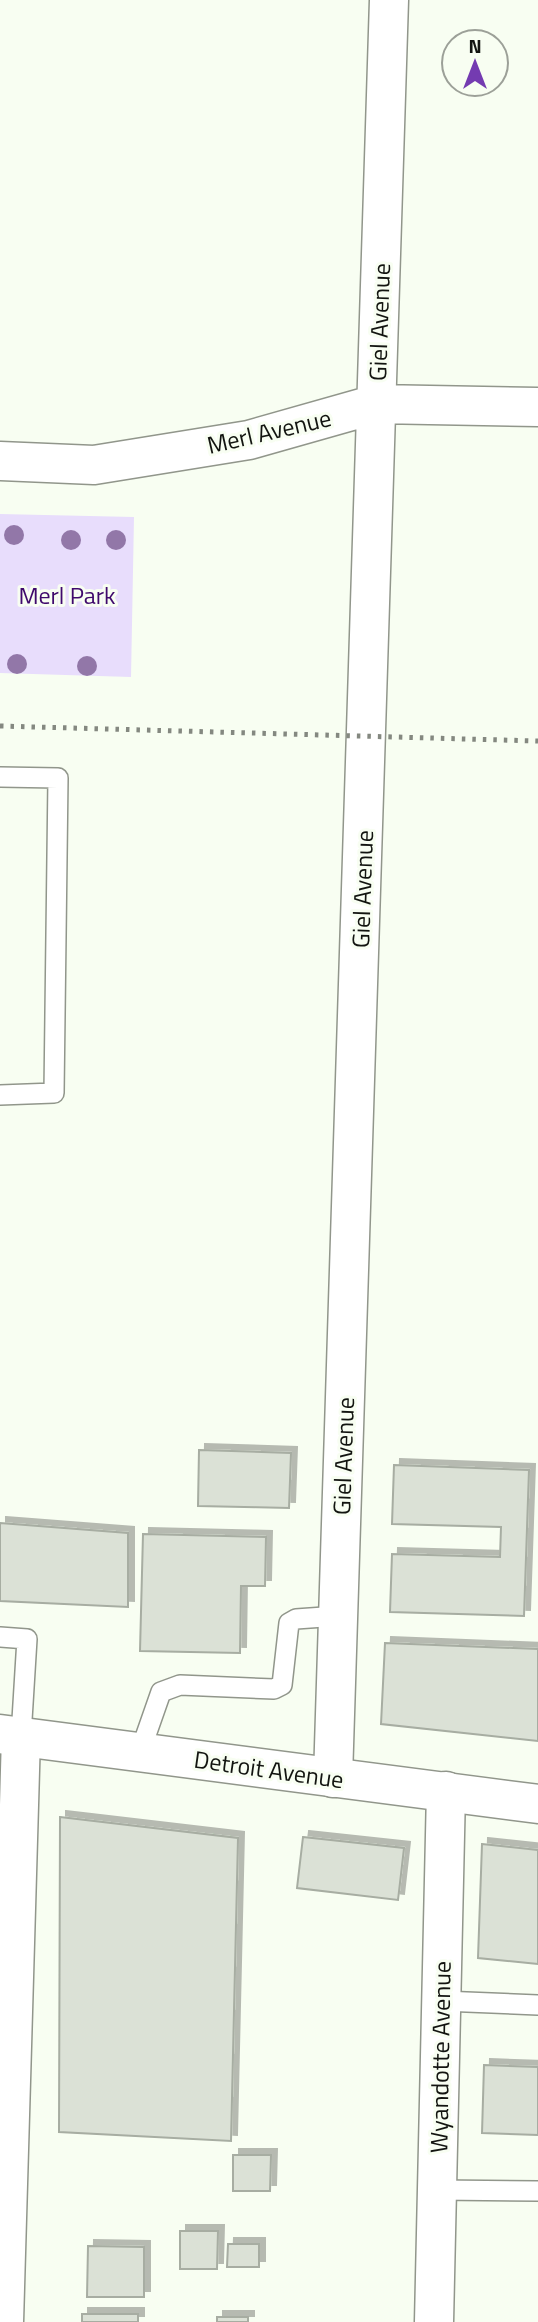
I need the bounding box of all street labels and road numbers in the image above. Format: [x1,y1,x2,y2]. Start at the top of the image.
street label: Giel Avenue [359,262,399,382]
street label: Merl Avenue [203,399,335,463]
street label: Giel Avenue [342,829,382,949]
street label: Giel Avenue [323,1396,363,1516]
street label: Detroit Avenue [192,1741,346,1797]
street label: Wyandotte Avenue [420,1961,460,2153]

